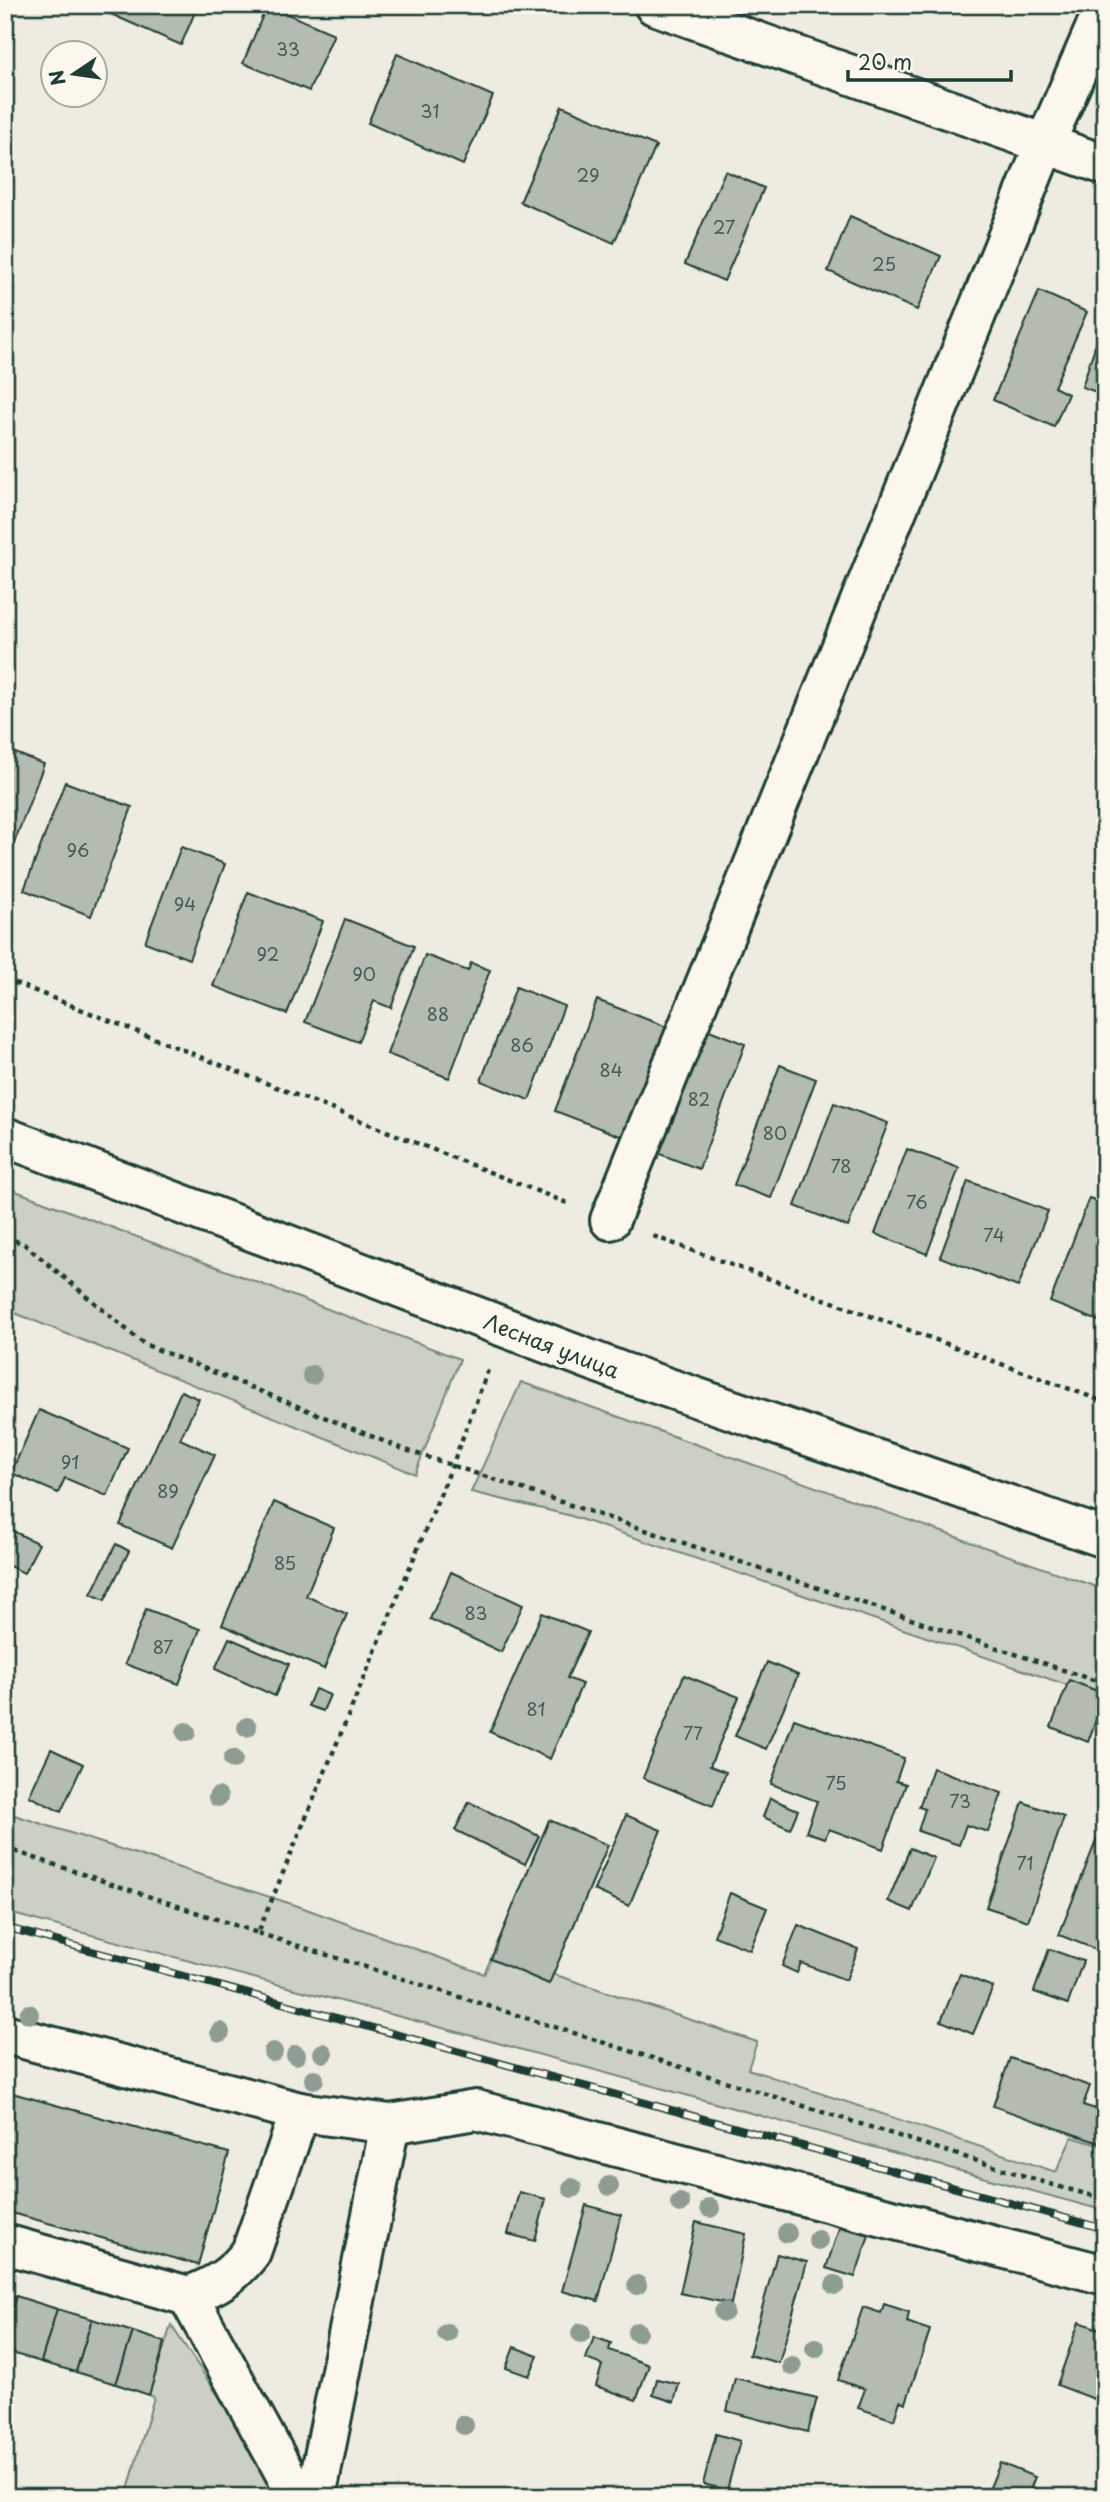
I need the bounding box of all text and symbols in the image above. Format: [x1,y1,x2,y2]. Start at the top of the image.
house number: 33 [276,35,300,62]
north arrow [38,38,108,108]
scale bar [848,38,1010,82]
text: 20 m [858,45,912,77]
text: N [41,68,72,89]
house number: 31 [421,97,439,124]
house number: 29 [577,161,599,188]
house number: 27 [713,213,735,240]
house number: 25 [872,250,896,277]
house number: 96 [67,836,89,863]
house number: 94 [174,890,196,917]
house number: 92 [257,940,279,967]
house number: 90 [352,960,376,987]
house number: 88 [427,1000,449,1027]
house number: 86 [510,1031,534,1058]
house number: 84 [599,1056,623,1083]
house number: 82 [688,1085,710,1112]
house number: 80 [763,1119,787,1146]
house number: 78 [831,1152,852,1179]
house number: 76 [906,1188,928,1215]
house number: 74 [983,1221,1005,1248]
street label: Лесная улица [480,1304,625,1386]
house number: 91 [61,1448,79,1475]
house number: 89 [157,1477,179,1504]
house number: 85 [274,1549,296,1576]
house number: 83 [465,1599,487,1626]
house number: 87 [153,1633,173,1660]
house number: 81 [526,1695,546,1722]
house number: 77 [683,1719,703,1746]
house number: 75 [826,1769,847,1796]
house number: 73 [949,1787,971,1814]
house number: 71 [1017,1849,1033,1876]

